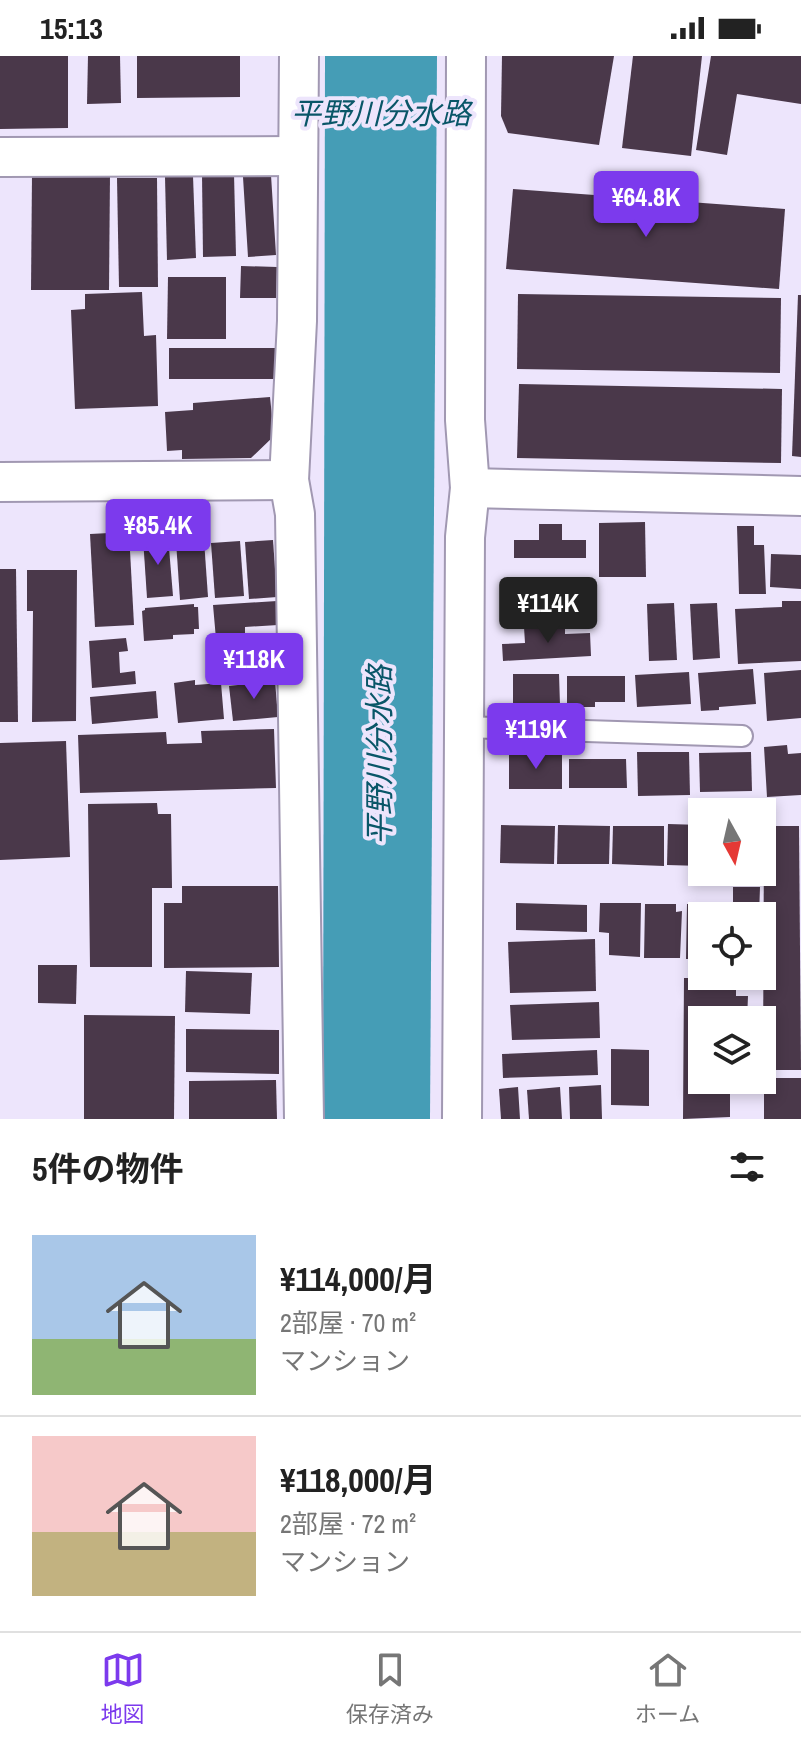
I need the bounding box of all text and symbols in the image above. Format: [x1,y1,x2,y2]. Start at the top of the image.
text: 15:13 [40,8,103,48]
water label: 平野川分水路 [291,93,474,133]
pin: ¥64.8K [581,171,711,239]
text: ¥64.8K [612,179,680,214]
pin: ¥85.4K [93,499,223,567]
text: ¥85.4K [124,507,192,542]
pin: ¥114K [492,577,604,645]
text: ¥114K [517,585,579,620]
pin: ¥118K [198,633,310,701]
text: ¥118K [223,641,285,676]
water label: 平野川分水路 [359,662,399,845]
pin: ¥119K [480,703,592,771]
text: ¥119K [505,711,567,746]
north arrow [688,798,776,886]
map controls [688,798,776,1094]
button: locate [688,902,776,990]
button: layers [688,1006,776,1094]
icon: filters [725,1145,769,1189]
text: 5件の物件 [32,1146,184,1192]
text: ¥114,000/月 [280,1256,437,1302]
icon: home [96,1267,192,1363]
text: 2部屋 · 70 m² [280,1305,416,1340]
text: マンション [280,1343,410,1378]
text: ¥118,000/月 [280,1457,437,1503]
icon: home [96,1468,192,1564]
text: 2部屋 · 72 m² [280,1506,416,1541]
text: マンション [280,1544,410,1579]
tab: 地図 [101,1648,145,1729]
tab: 保存済み [346,1648,434,1729]
tab: ホーム [635,1648,700,1729]

